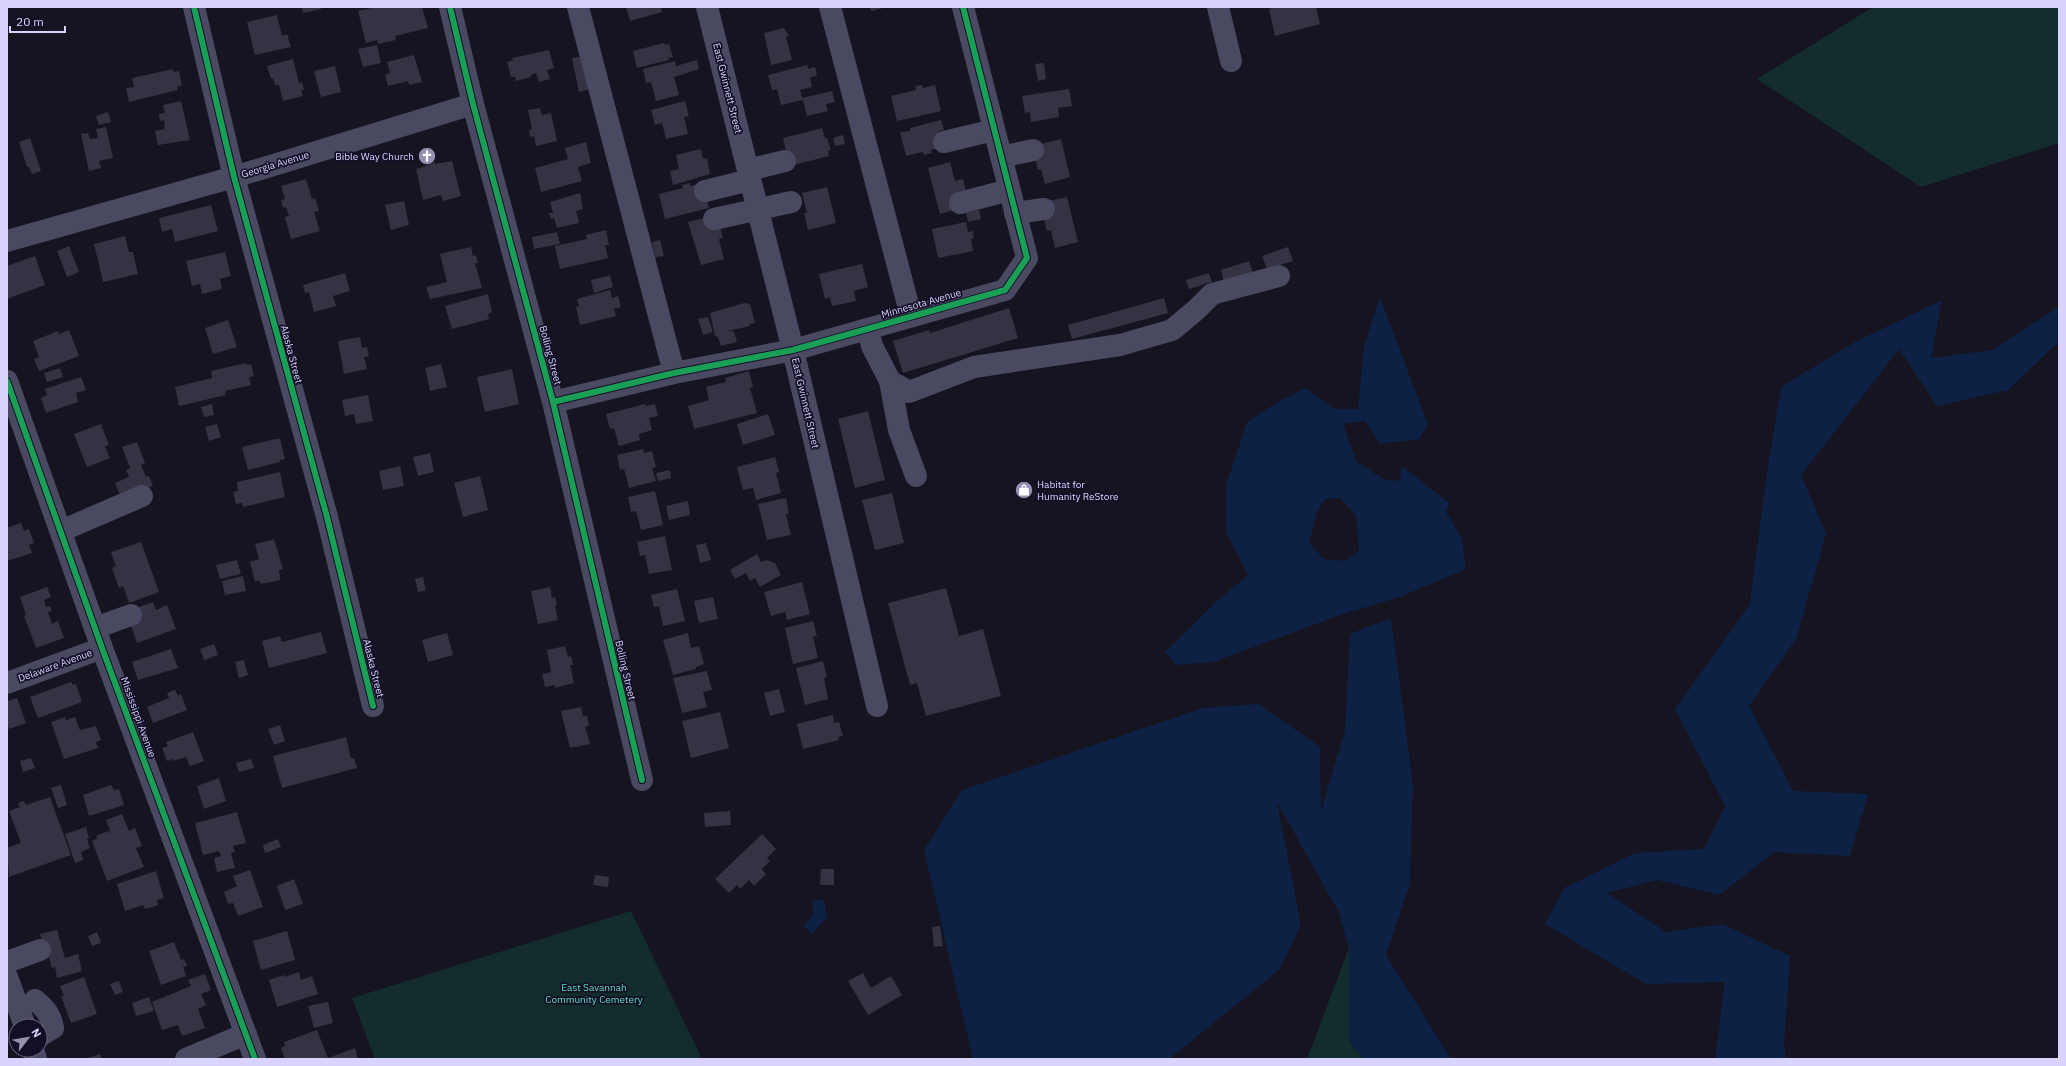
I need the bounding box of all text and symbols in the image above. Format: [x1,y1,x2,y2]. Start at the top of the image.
scale bar [10,8,65,34]
text: 20 m [16,14,44,29]
street label: East Gwinnett Street [710,42,745,135]
church icon: Bible Way Church [417,146,437,166]
street label: Georgia Avenue [240,148,311,181]
place label: Bible Way Church [335,150,414,163]
street label: Minnesota Avenue [880,286,963,321]
street label: Alaska Street [278,324,306,385]
street label: Bolling Street [536,324,565,387]
street label: East Gwinnett Street [789,357,822,450]
place label: Habitat for Humanity ReStore [1037,478,1119,503]
shop icon: Habitat for Humanity ReStore [1014,480,1034,500]
street label: Alaska Street [360,638,387,699]
street label: Bolling Street [612,639,639,702]
street label: Delaware Avenue [16,646,95,685]
street label: Mississippi Avenue [118,675,159,760]
park label: East Savannah Community Cemetery [545,981,643,1006]
north arrow [8,1018,48,1058]
text: N [29,1026,45,1040]

